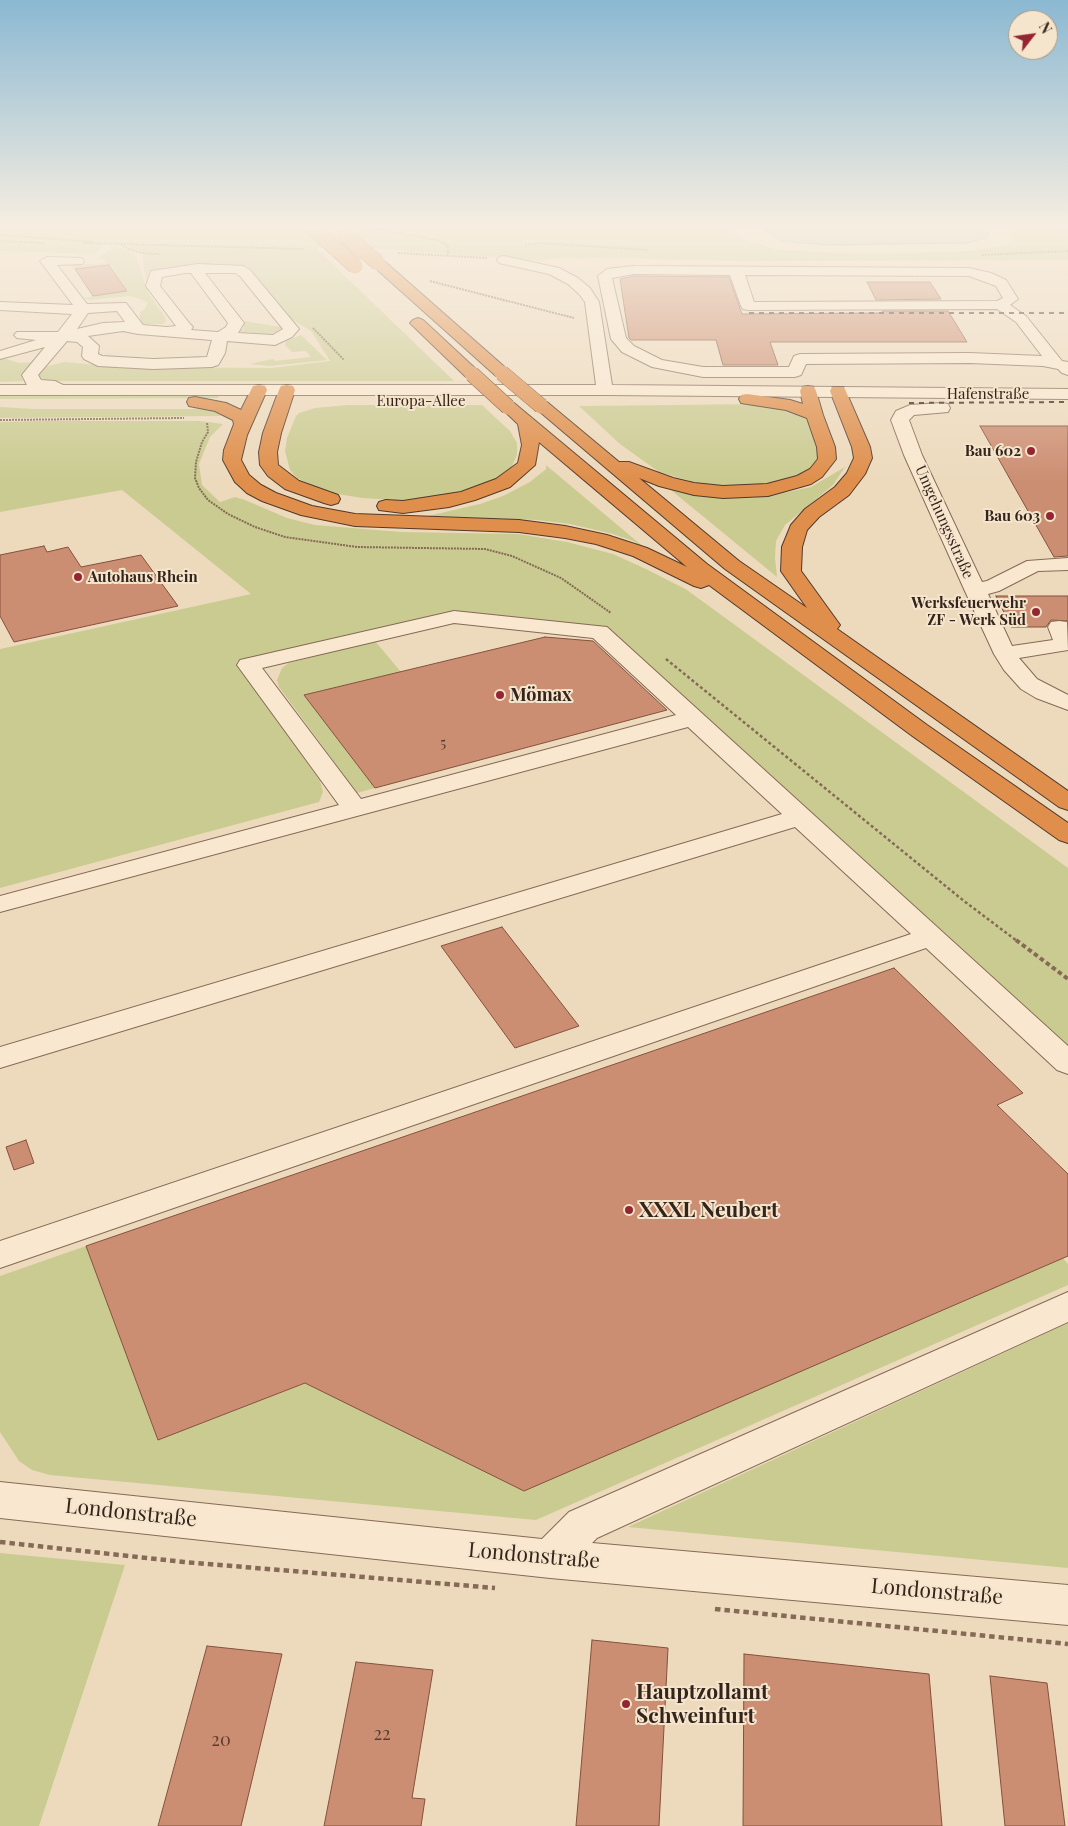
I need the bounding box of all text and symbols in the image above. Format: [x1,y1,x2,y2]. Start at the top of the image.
north arrow [1008,10,1058,60]
text: N [1035,19,1056,37]
street label: Hafenstraße [947,385,1029,403]
street label: Europa-Allee [377,392,465,410]
place label: Bau 602 [965,442,1021,460]
marker: Bau 602 [1025,445,1037,457]
street label: Umgehungsstraße [911,463,977,581]
place label: Bau 603 [984,507,1040,525]
marker: Bau 603 [1044,510,1056,522]
place label: Autohaus Rhein [88,568,198,586]
marker: Autohaus Rhein [72,571,84,583]
place label: Werksfeuerwehr ZF - Werk Süd [911,594,1026,629]
marker: Werksfeuerwehr ZF - Werk Süd [1030,606,1042,618]
place label: Mömax [510,684,572,706]
marker: Mömax [494,689,506,701]
house number: 5 [440,734,446,752]
place label: XXXL Neubert [639,1197,778,1223]
marker: XXXL Neubert [623,1204,635,1216]
street label: Londonstraße [64,1494,198,1532]
street label: Londonstraße [467,1538,601,1574]
street label: Londonstraße [870,1574,1004,1610]
place label: Hauptzollamt Schweinfurt [636,1679,768,1729]
marker: Hauptzollamt Schweinfurt [620,1698,632,1710]
house number: 22 [373,1723,391,1745]
house number: 20 [211,1729,231,1751]

